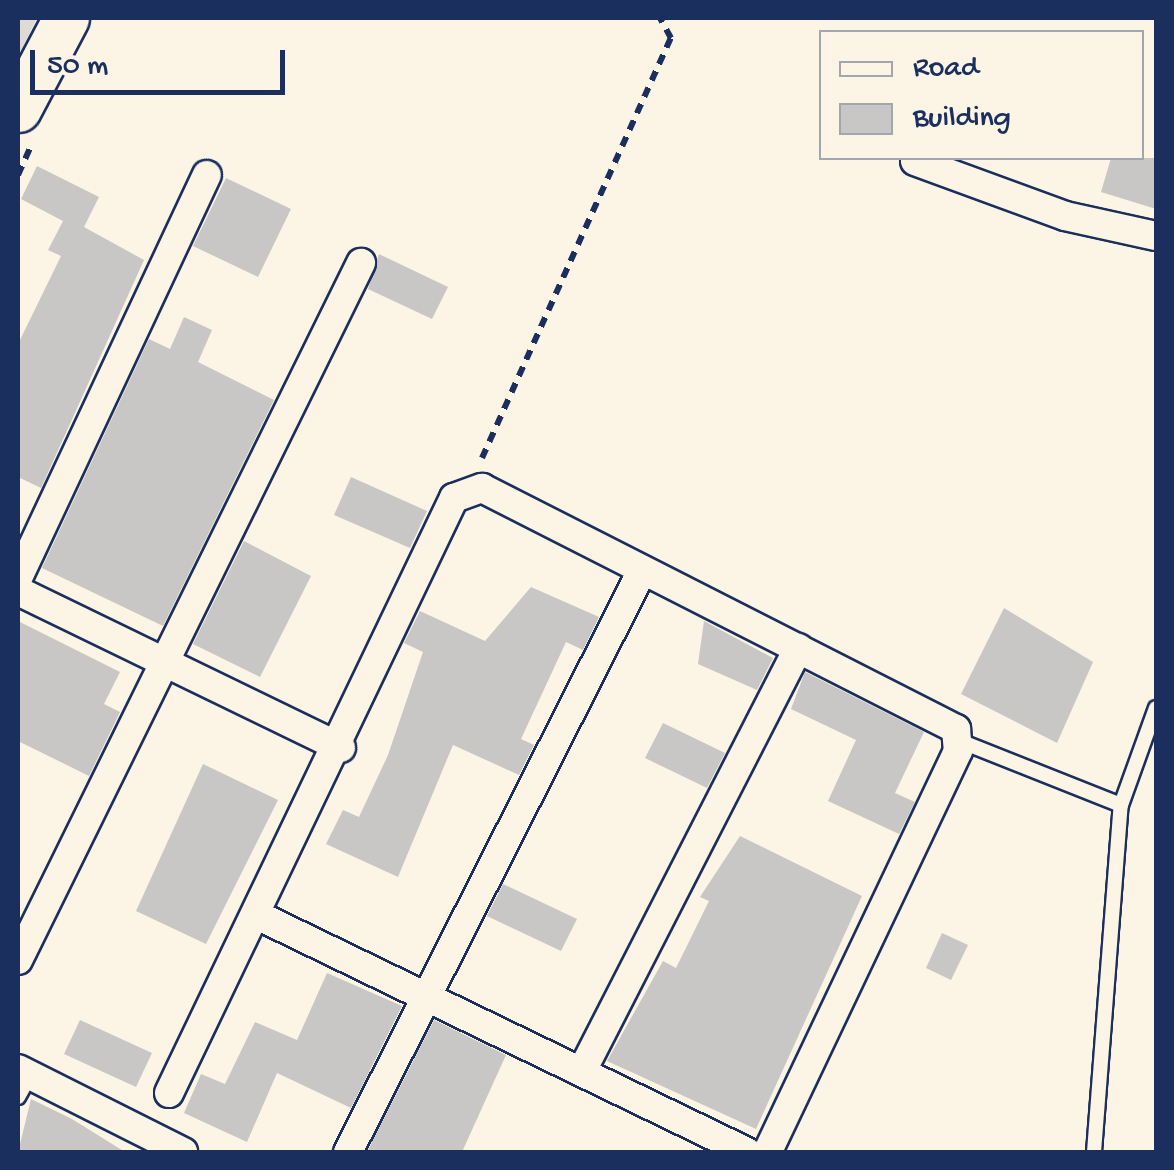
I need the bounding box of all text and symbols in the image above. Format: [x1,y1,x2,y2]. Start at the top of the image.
scale bar [35,30,290,92]
legend [819,30,1144,160]
text: 50 m [47,50,108,85]
text: Road [913,52,979,87]
text: Building [913,102,1011,137]

